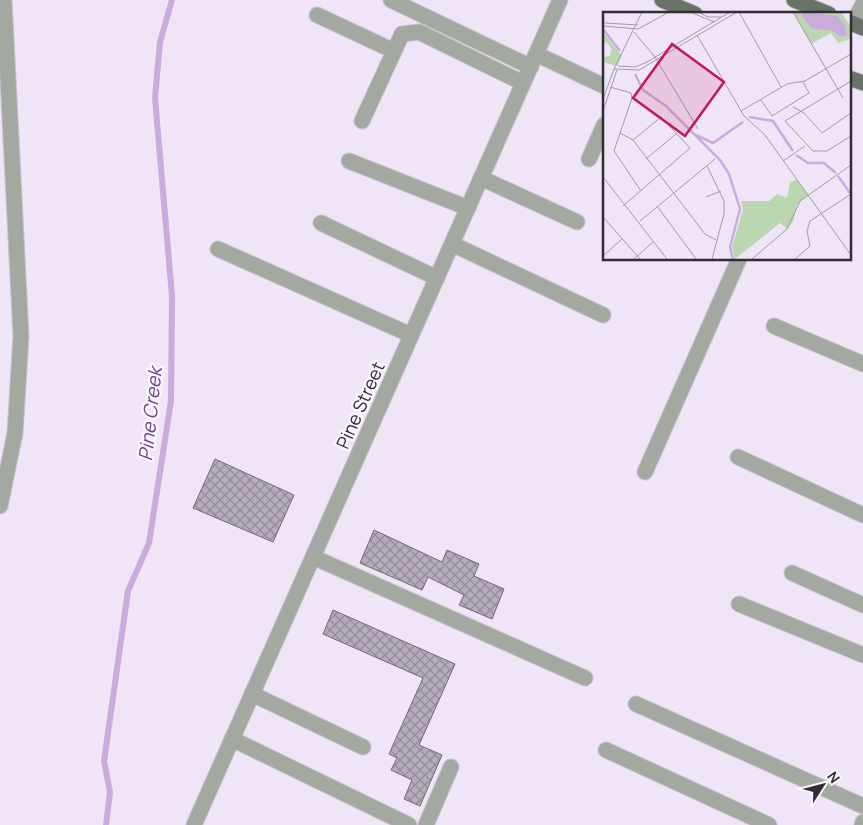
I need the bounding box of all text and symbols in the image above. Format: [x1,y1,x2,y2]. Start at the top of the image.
inset map [603,12,850,260]
street label: Pine Street [330,358,390,452]
water label: Pine Creek [132,363,168,462]
north arrow [798,760,848,810]
text: N [823,767,845,787]

